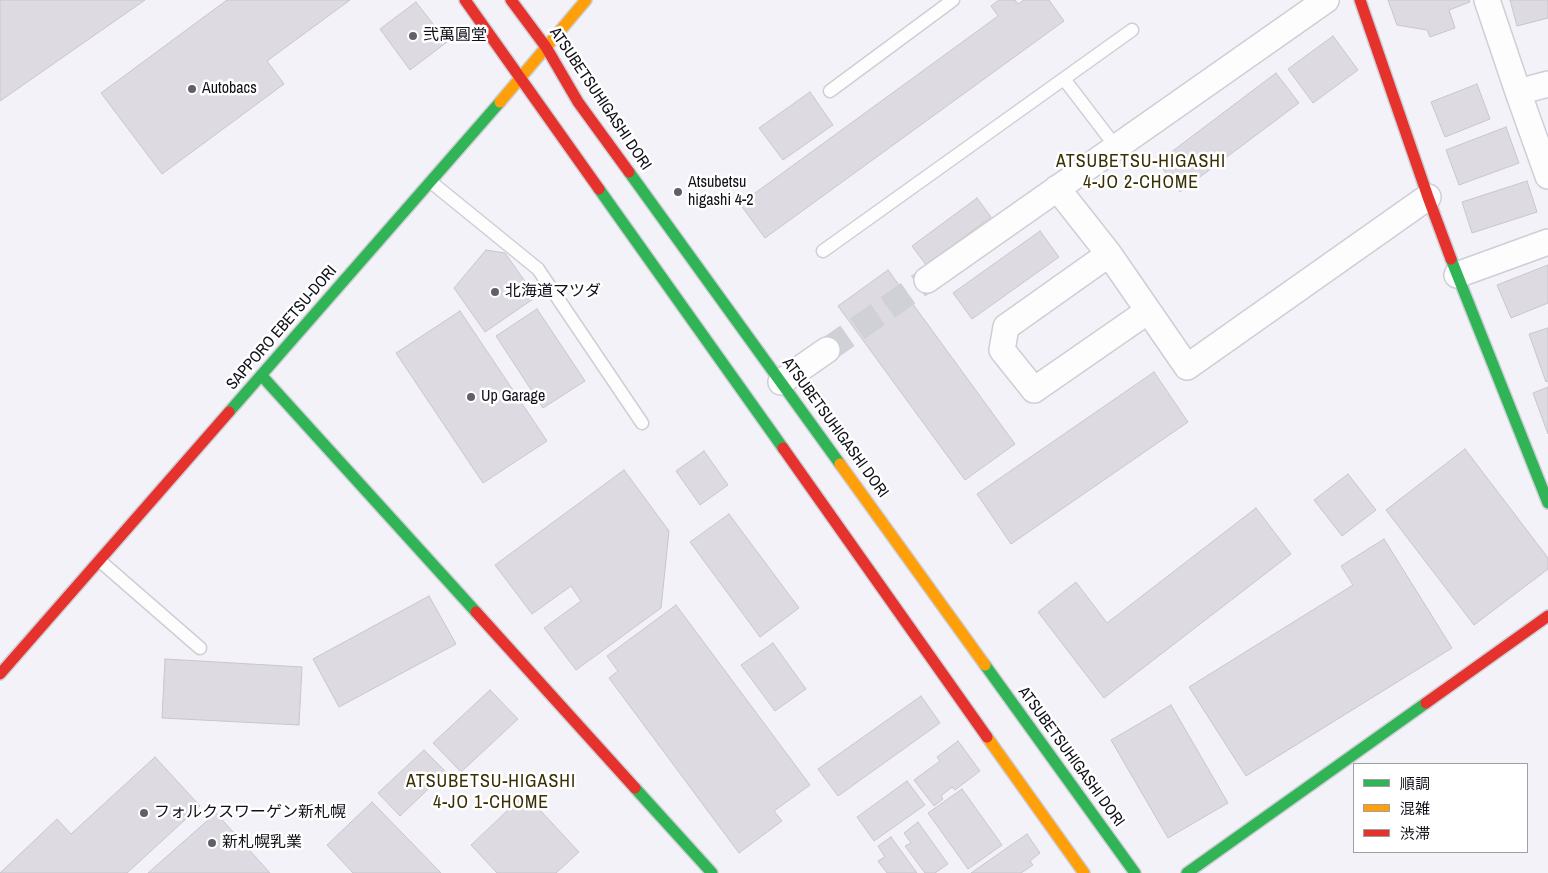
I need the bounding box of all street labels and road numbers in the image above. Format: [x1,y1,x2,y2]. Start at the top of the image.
street label: ATSUBETSUHIGASHI DORI [545,24,655,174]
street label: SAPPORO EBETSU-DORI [223,262,341,394]
street label: ATSUBETSUHIGASHI DORI [778,354,892,502]
street label: ATSUBETSUHIGASHI DORI [1014,683,1128,831]

